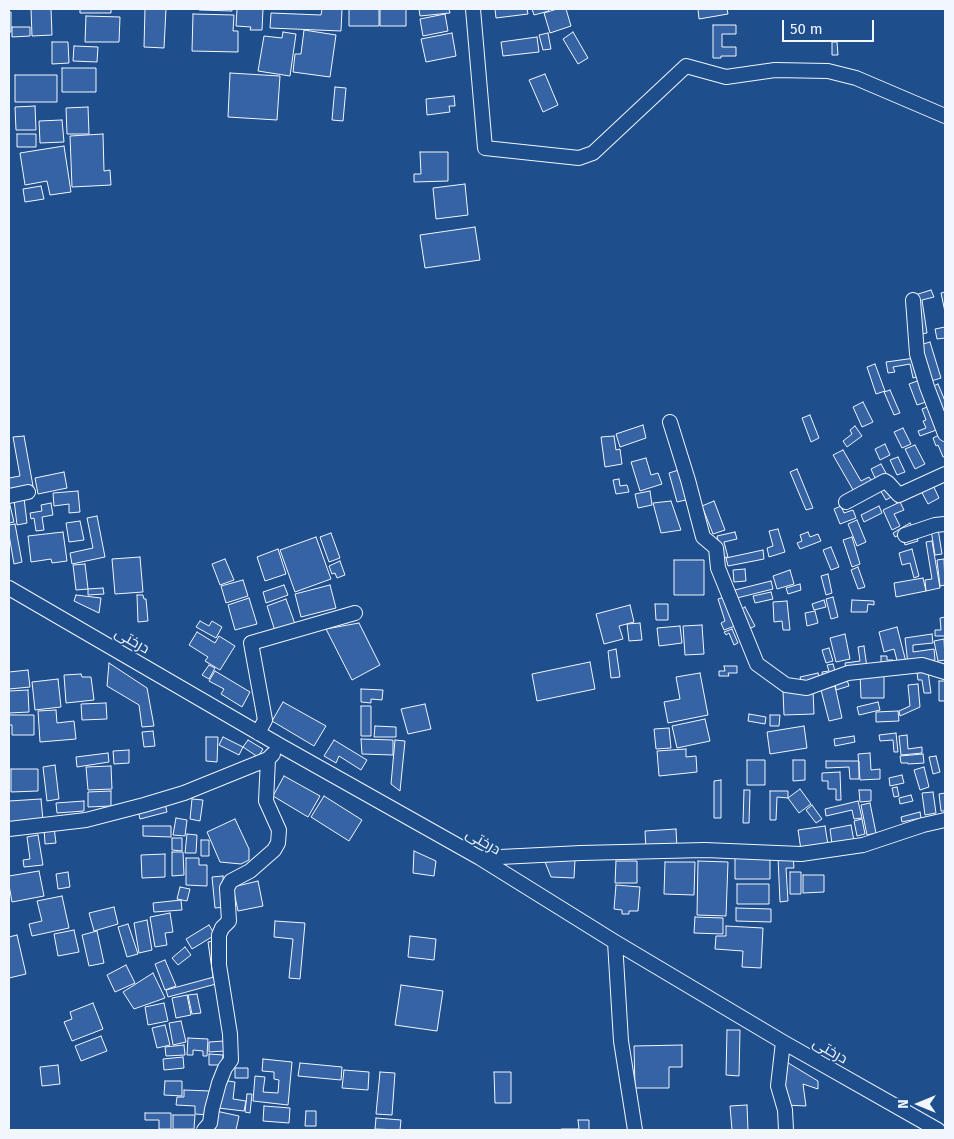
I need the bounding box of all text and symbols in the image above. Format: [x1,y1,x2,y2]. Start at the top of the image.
scale bar [784,10,876,42]
text: 50 m [790,20,823,38]
street label: درختی [111,624,153,658]
street label: درختی [462,825,504,859]
street label: درختی [809,1034,851,1068]
north arrow [894,1079,944,1129]
text: N [895,1099,912,1109]

